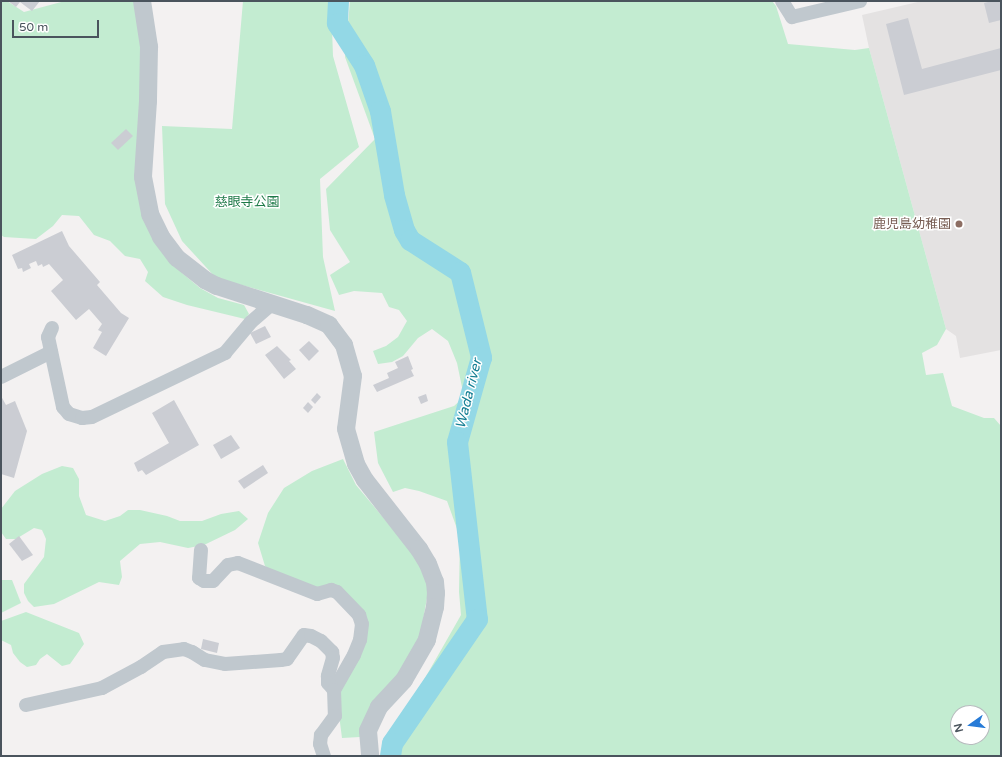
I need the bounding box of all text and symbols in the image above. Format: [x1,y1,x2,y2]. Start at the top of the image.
scale bar [14,12,101,38]
text: 50 m [19,20,48,34]
park label: 慈眼寺公園 [215,194,279,210]
place label: 鹿児島幼稚園 [873,216,951,232]
marker: 鹿児島幼稚園 [954,219,964,229]
water label: Wada river [452,357,486,431]
north arrow [950,705,990,745]
text: N [951,722,966,734]

